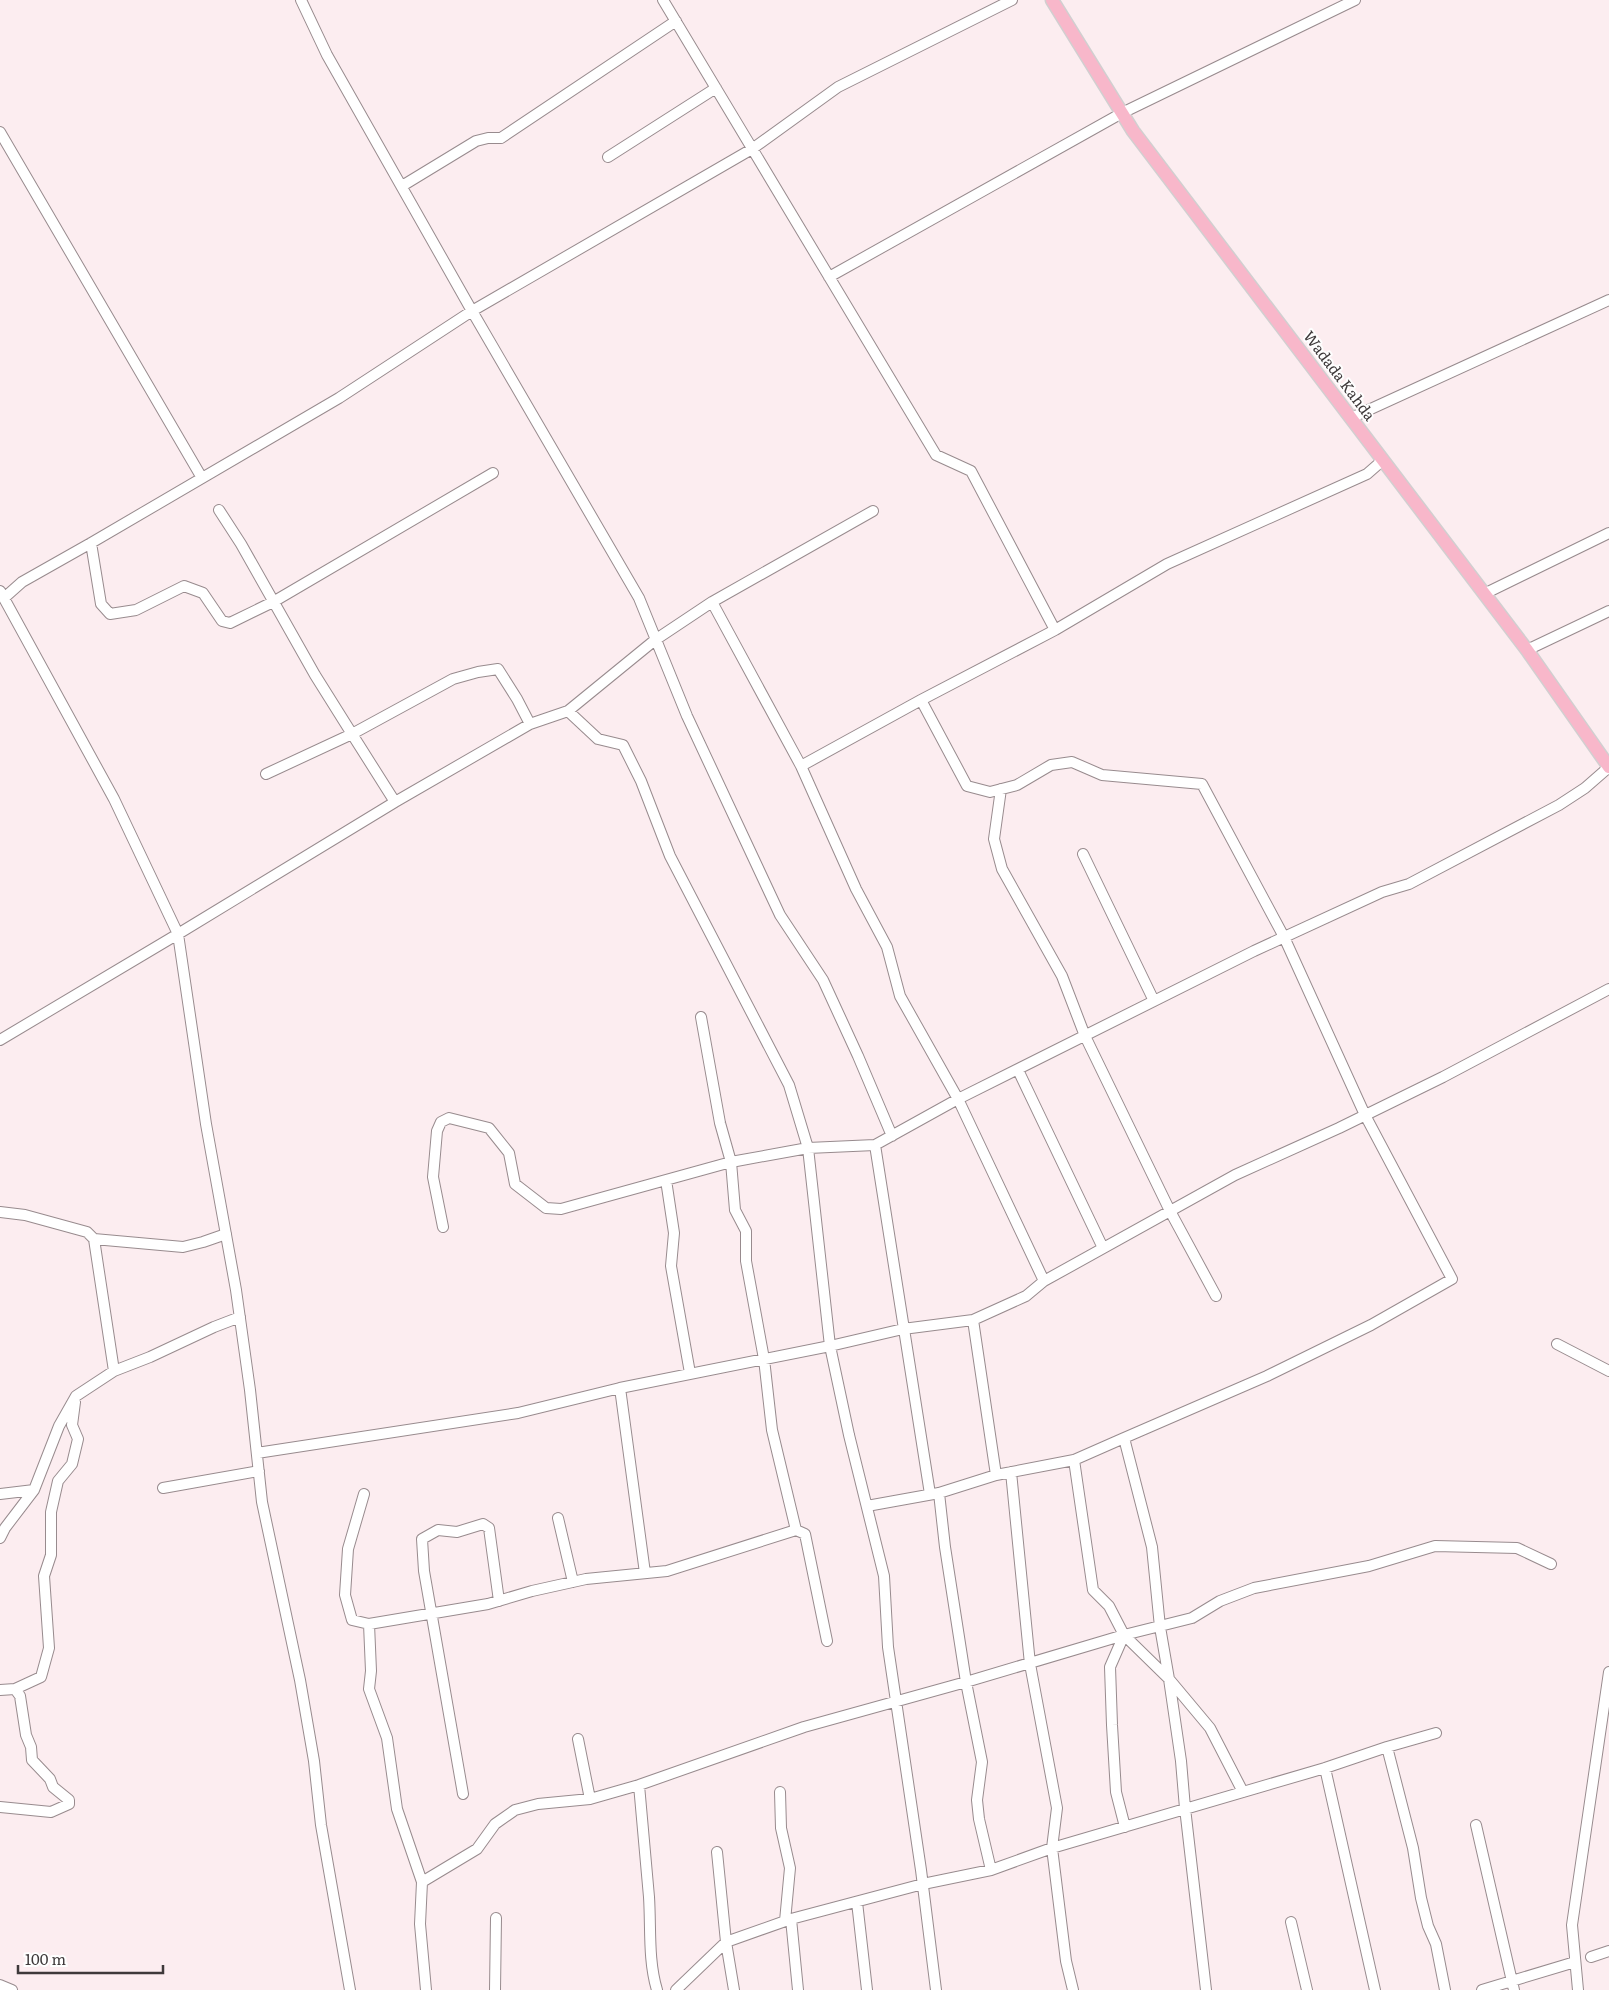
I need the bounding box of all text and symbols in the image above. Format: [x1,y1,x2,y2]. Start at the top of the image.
street label: Wadada Kahda [1299,325,1382,426]
scale bar [18,1942,162,1974]
text: 100 m [25,1947,66,1970]

